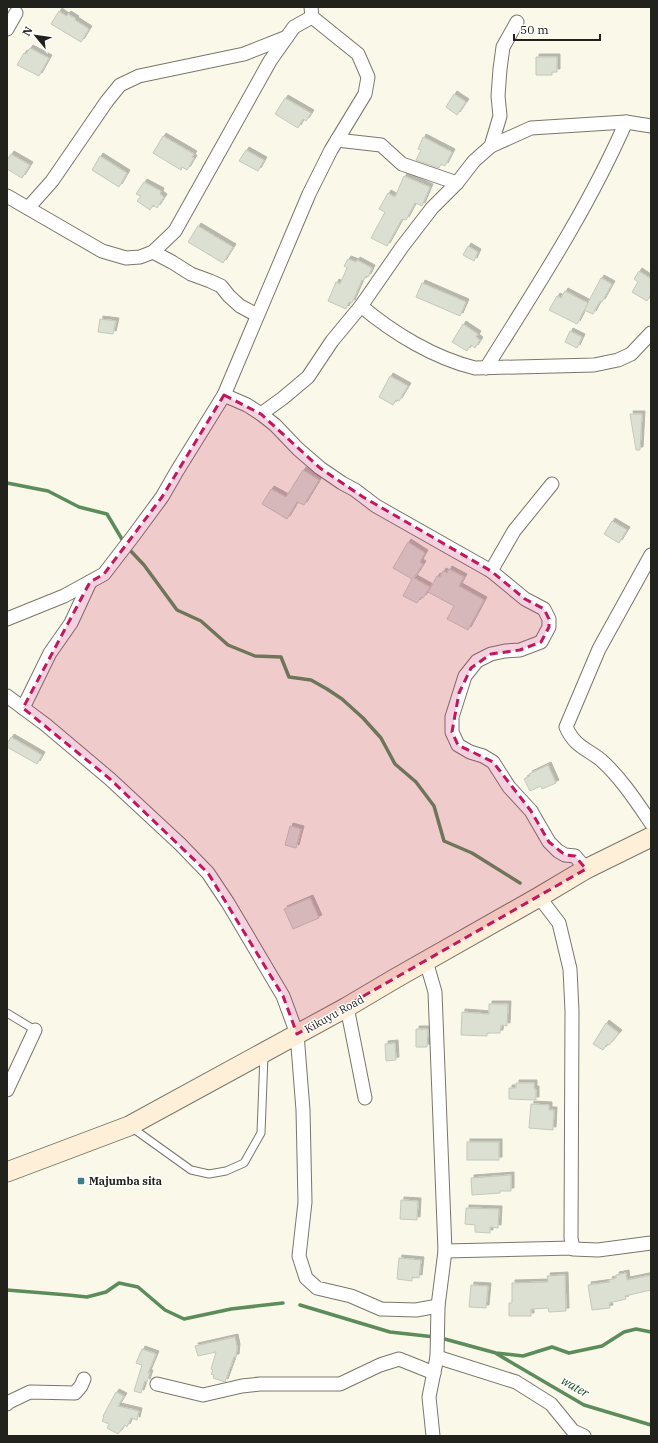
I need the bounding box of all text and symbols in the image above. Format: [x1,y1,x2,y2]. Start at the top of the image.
north arrow [16,16,56,56]
scale bar [514,16,600,42]
text: 50 m [520,22,549,37]
text: N [19,24,36,38]
street label: Kikuyu Road [302,992,366,1036]
place label: Majumba sita [89,1174,162,1188]
marker: Majumba sita [76,1176,86,1186]
water label: water [559,1373,592,1401]

